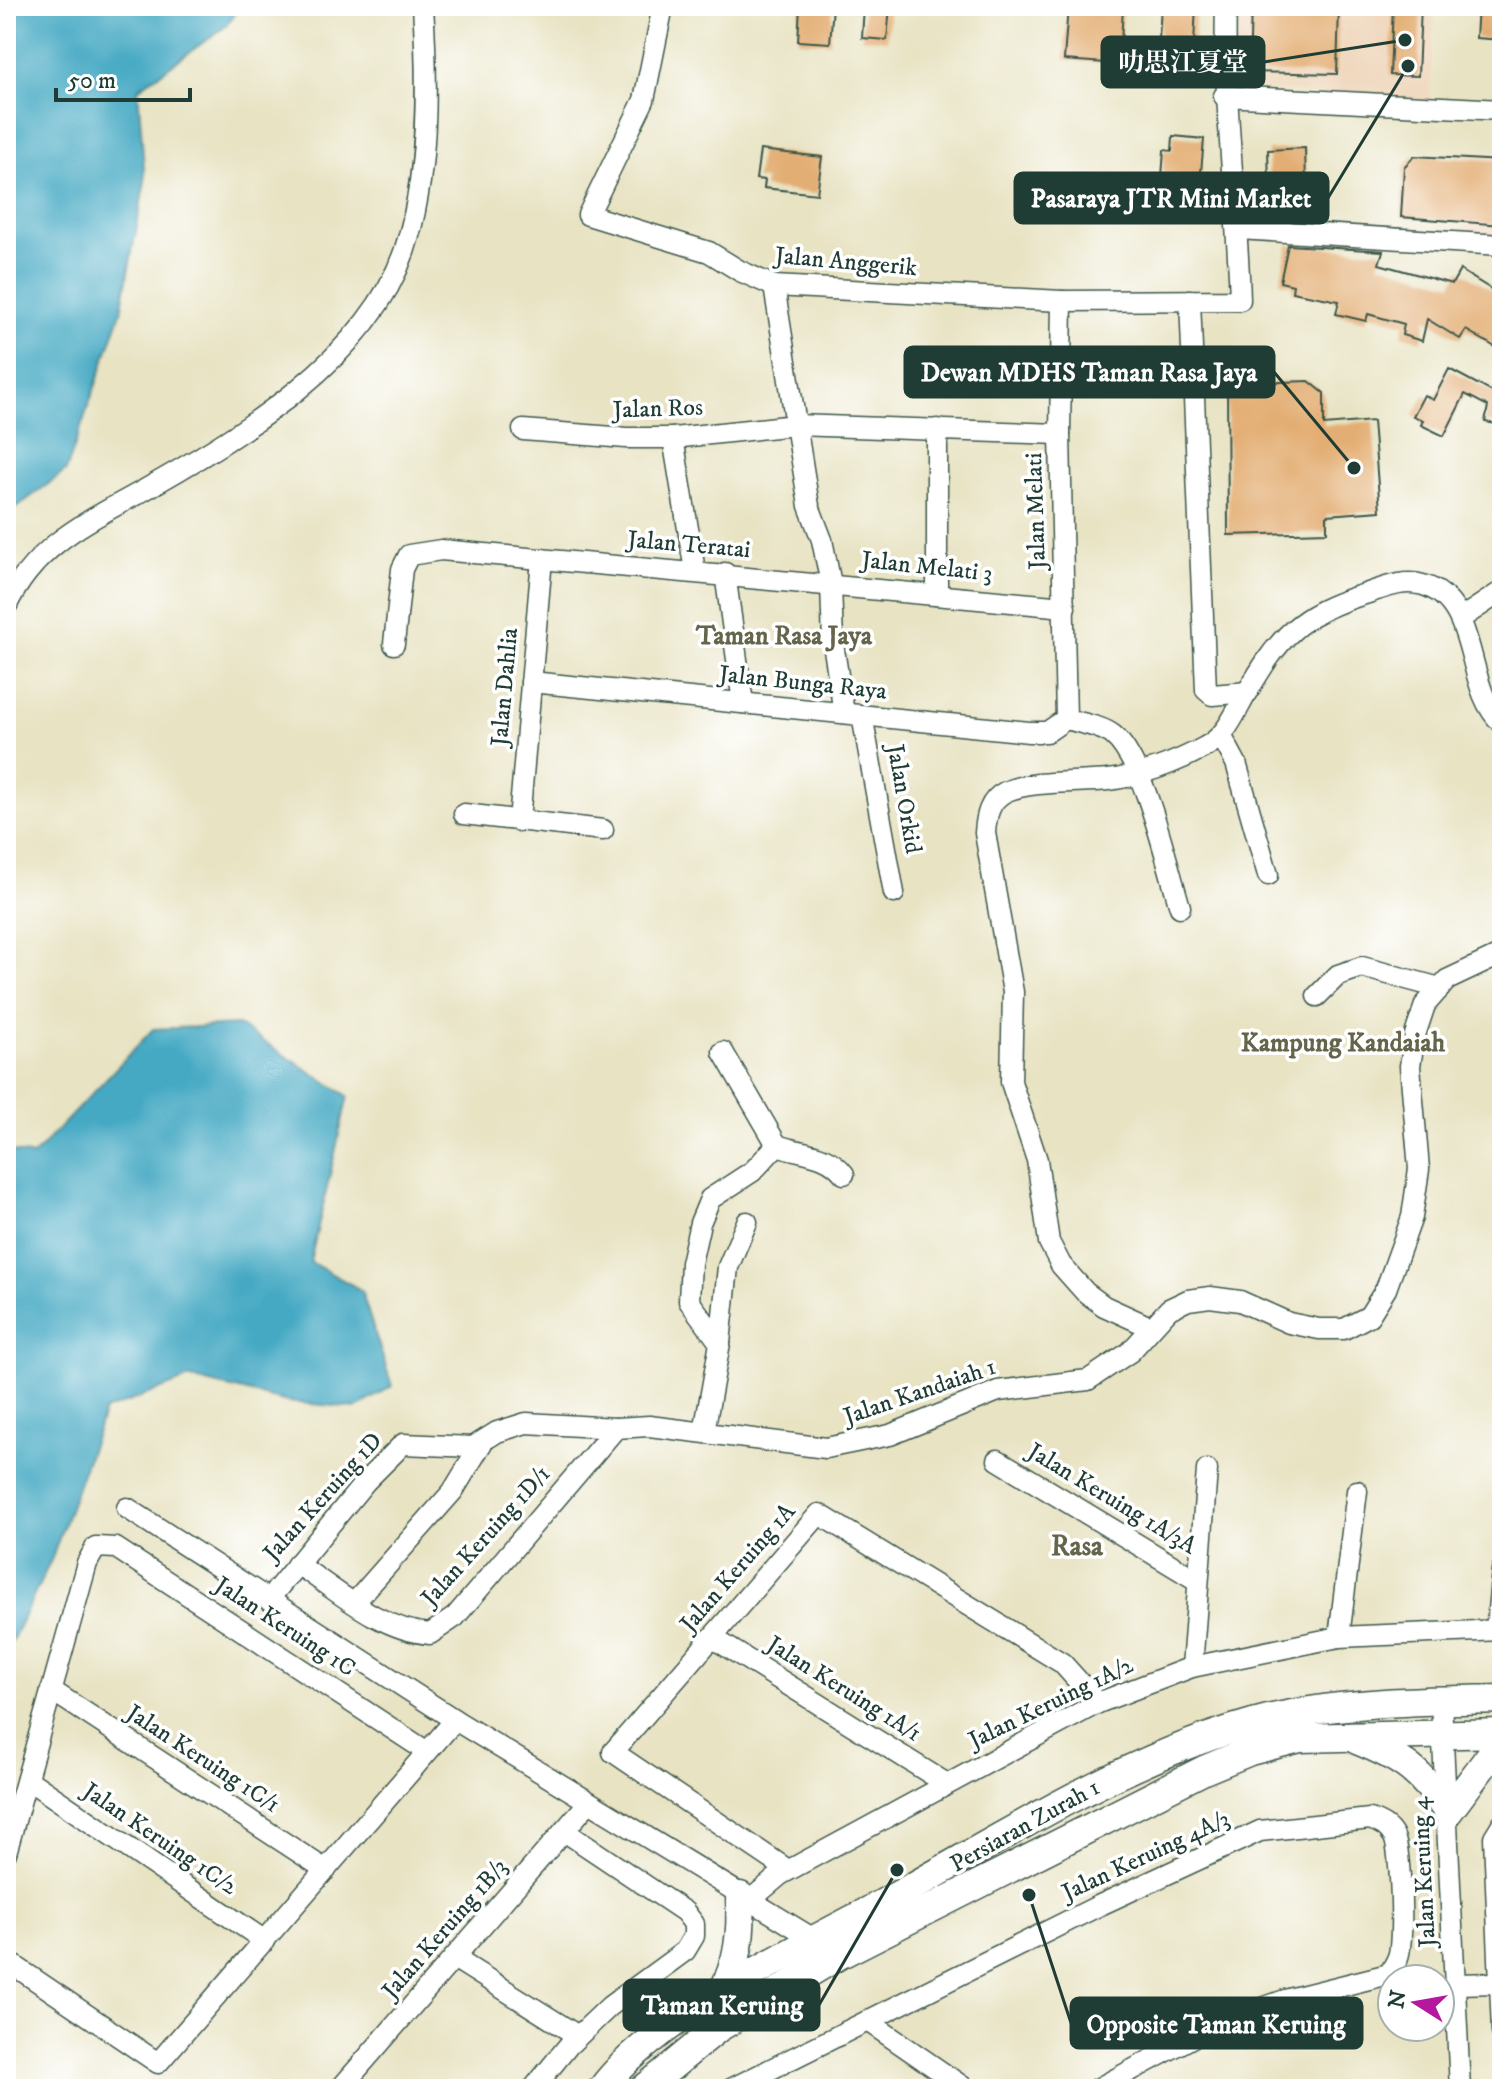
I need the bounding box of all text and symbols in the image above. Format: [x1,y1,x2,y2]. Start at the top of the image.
callout: 叻思江夏堂 [1102,37,1264,87]
text: 叻思江夏堂 [1118,47,1248,80]
scale bar [56,52,190,102]
text: 50 m [68,66,116,96]
callout: Pasaraya JTR Mini Market [1015,173,1328,223]
text: Pasaraya JTR Mini Market [1031,183,1312,216]
street label: Jalan Anggerik [772,241,918,283]
callout: Dewan MDHS Taman Rasa Jaya [905,347,1274,397]
text: Dewan MDHS Taman Rasa Jaya [921,357,1258,390]
street label: Jalan Ros [611,392,703,426]
street label: Jalan Melati [1019,452,1053,572]
street label: Jalan Teratai [624,525,752,565]
street label: Jalan Melati 3 [858,545,994,589]
district label: Taman Rasa Jaya [695,620,873,653]
street label: Jalan Dahlia [485,626,525,749]
street label: Jalan Bunga Raya [716,659,889,707]
street label: Jalan Orkid [879,740,928,856]
district label: Kampung Kandaiah [1241,1027,1446,1060]
street label: Jalan Kandaiah 1 [838,1352,1000,1433]
street label: Jalan Keruing 1D [256,1426,389,1569]
street label: Jalan Keruing 1A/3A [1020,1436,1203,1562]
street label: Jalan Keruing 1D/1 [414,1459,557,1614]
street label: Jalan Keruing 1A [673,1497,803,1640]
district label: Rasa [1051,1529,1104,1564]
street label: Jalan Keruing 1C [207,1569,361,1684]
street label: Jalan Keruing 1A/1 [760,1628,927,1748]
street label: Jalan Keruing 1A/2 [962,1650,1138,1757]
street label: Jalan Keruing 1C/1 [119,1697,285,1820]
street label: Persiaran Zurah 1 [945,1773,1105,1879]
street label: Jalan Keruing 1C/2 [75,1775,243,1902]
street label: Jalan Keruing 4 [1405,1795,1443,1950]
street label: Jalan Keruing 4A/3 [1056,1804,1235,1909]
street label: Jalan Keruing 1B/3 [374,1853,514,2007]
north arrow [1376,1963,1456,2043]
callout: Taman Keruing [624,1980,819,2030]
text: N [1383,1988,1413,2011]
text: Taman Keruing [640,1990,804,2023]
callout: Opposite Taman Keruing [1071,1998,1362,2048]
text: Opposite Taman Keruing [1086,2009,1347,2042]

